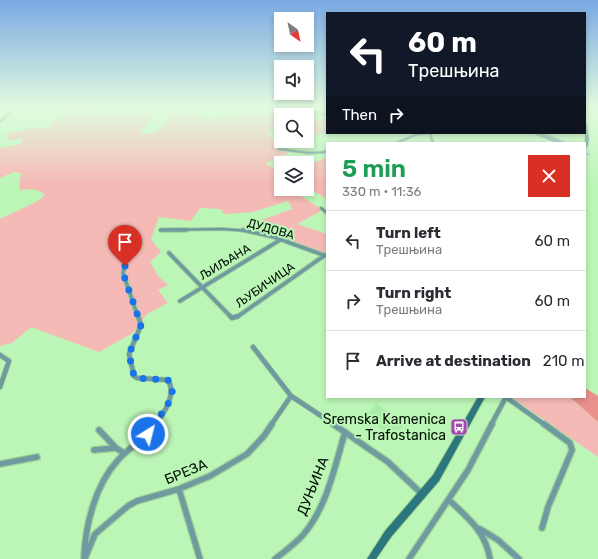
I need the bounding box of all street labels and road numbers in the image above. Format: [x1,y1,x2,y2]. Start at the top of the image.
street label: ДУДОВА [246,216,296,242]
street label: ЉИЉАНА [197,241,253,283]
street label: ЉУБИЧИЦА [233,260,297,310]
street label: ДУЊИНА [294,454,333,518]
street label: БРЕЗА [162,456,210,488]

